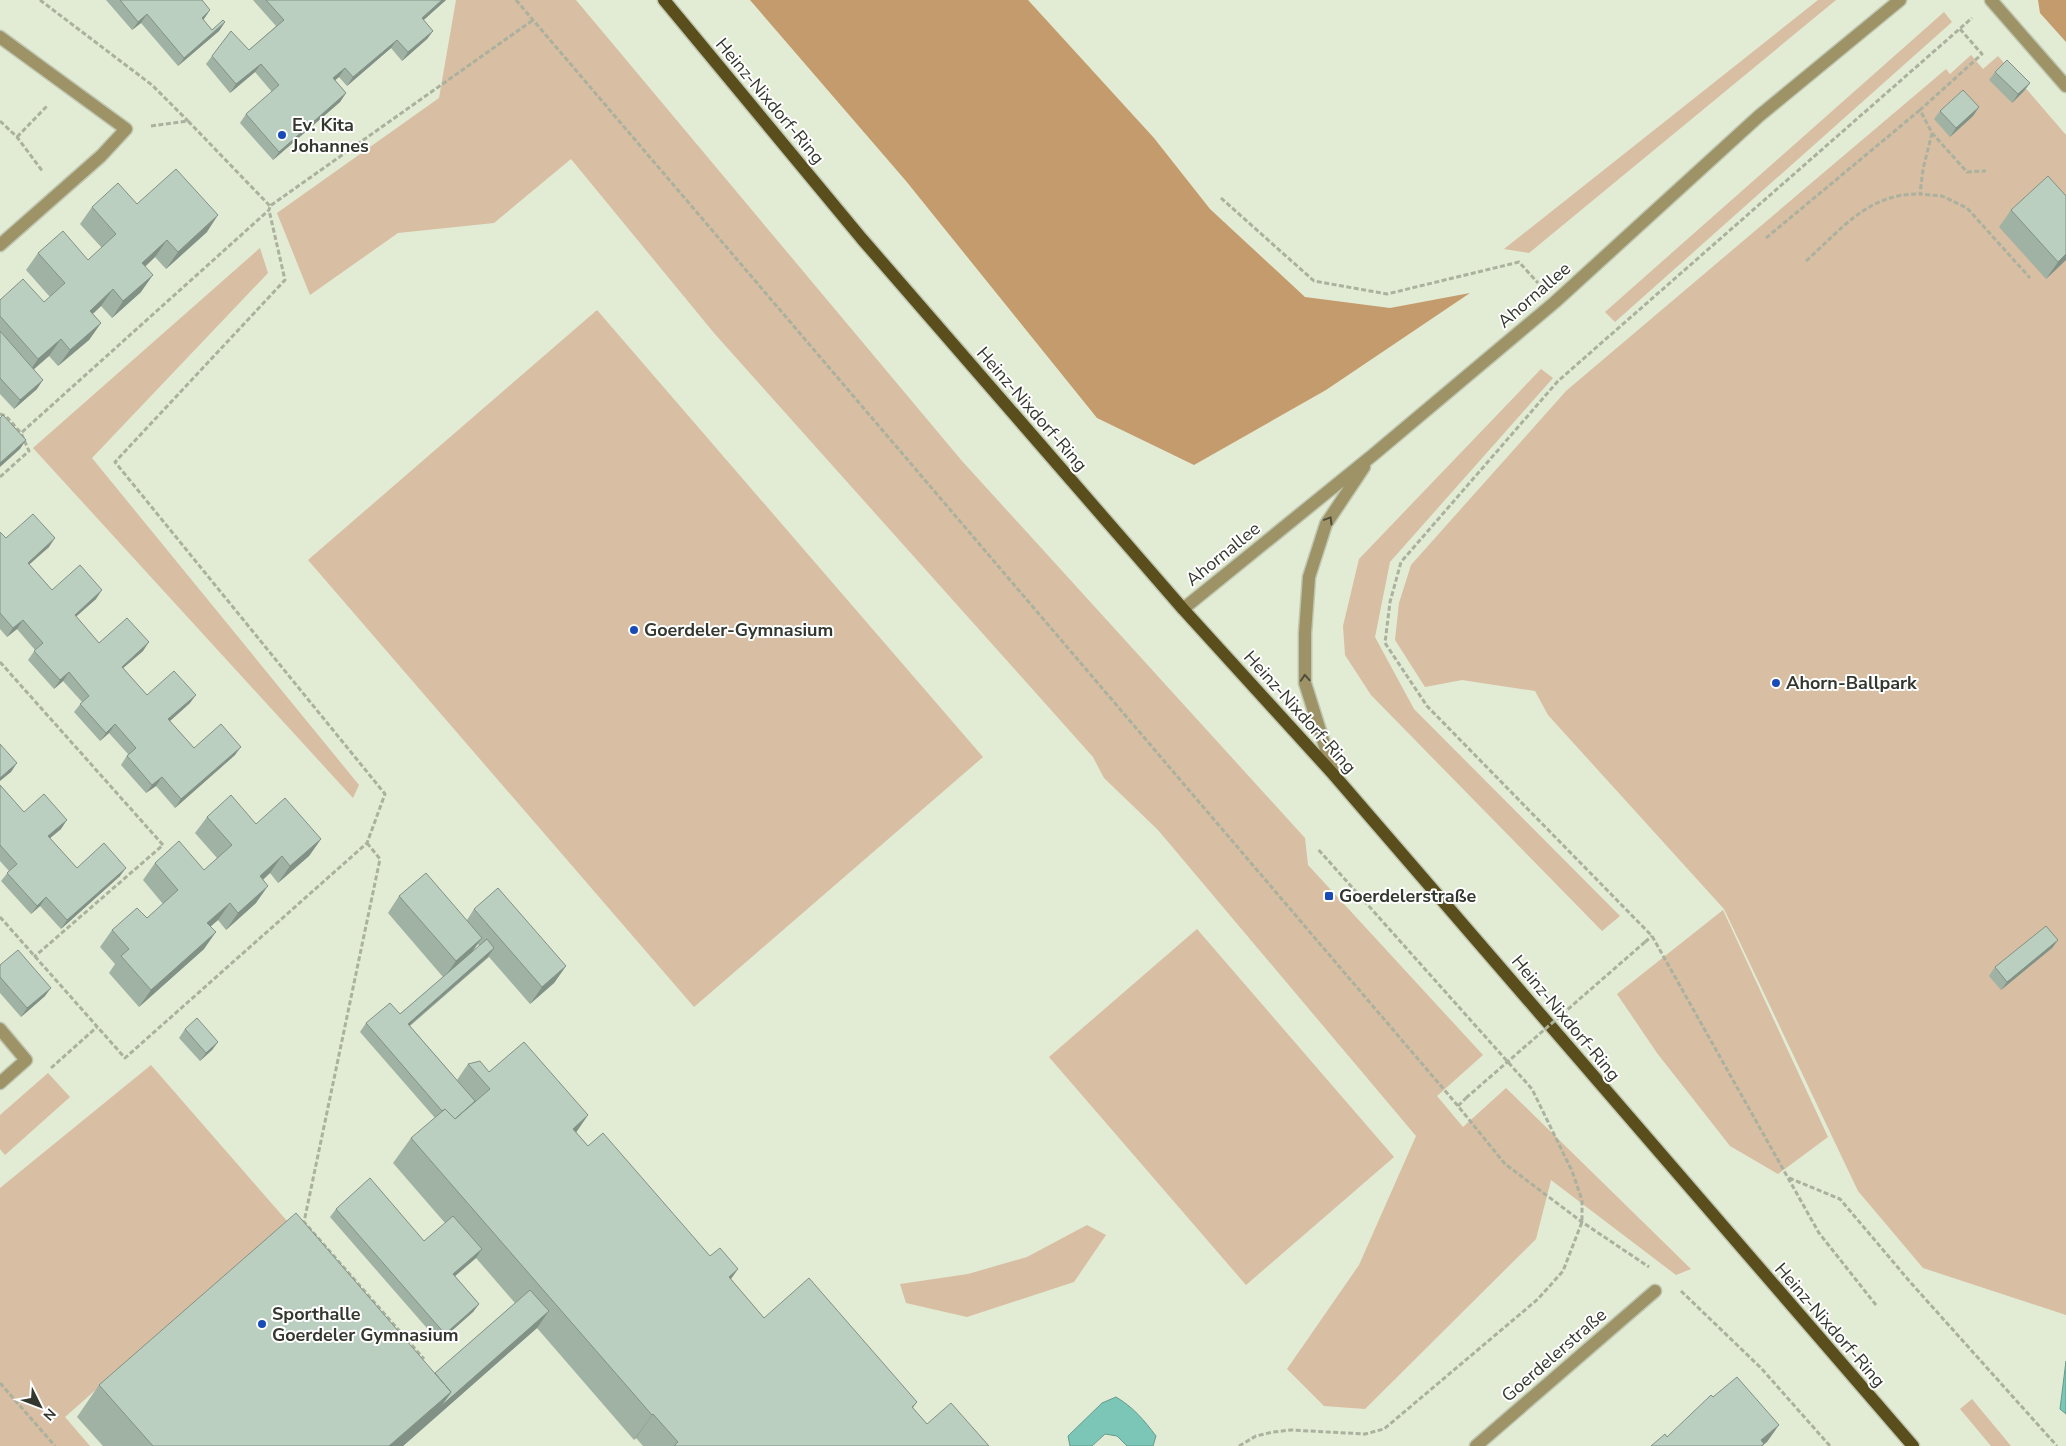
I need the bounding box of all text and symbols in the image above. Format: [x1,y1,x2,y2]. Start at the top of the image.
street label: Heinz-Nixdorf-Ring [710,33,830,169]
place label: Ev. Kita Johannes [291,113,369,158]
marker: Ev. Kita Johannes [276,129,288,141]
street label: Ahornallee [1492,257,1576,333]
street label: Heinz-Nixdorf-Ring [971,342,1093,476]
one-way arrow [1323,516,1333,525]
street label: Ahornallee [1181,517,1265,591]
place label: Goerdeler-Gymnasium [644,618,833,642]
marker: Goerdeler-Gymnasium [628,624,640,636]
street label: Heinz-Nixdorf-Ring [1238,645,1362,779]
place label: Ahorn-Ballpark [1786,671,1917,695]
one-way arrow [1300,674,1311,682]
marker: Ahorn-Ballpark [1770,677,1782,689]
place label: Goerdelerstraße [1339,884,1476,908]
marker: Goerdelerstraße [1323,890,1335,902]
street label: Heinz-Nixdorf-Ring [1506,950,1626,1086]
street label: Heinz-Nixdorf-Ring [1769,1258,1891,1392]
place label: Sporthalle Goerdeler Gymnasium [272,1302,459,1347]
street label: Goerdelerstraße [1496,1303,1612,1407]
marker: Sporthalle Goerdeler Gymnasium [256,1318,268,1330]
north arrow [15,1381,65,1431]
text: N [39,1404,60,1425]

